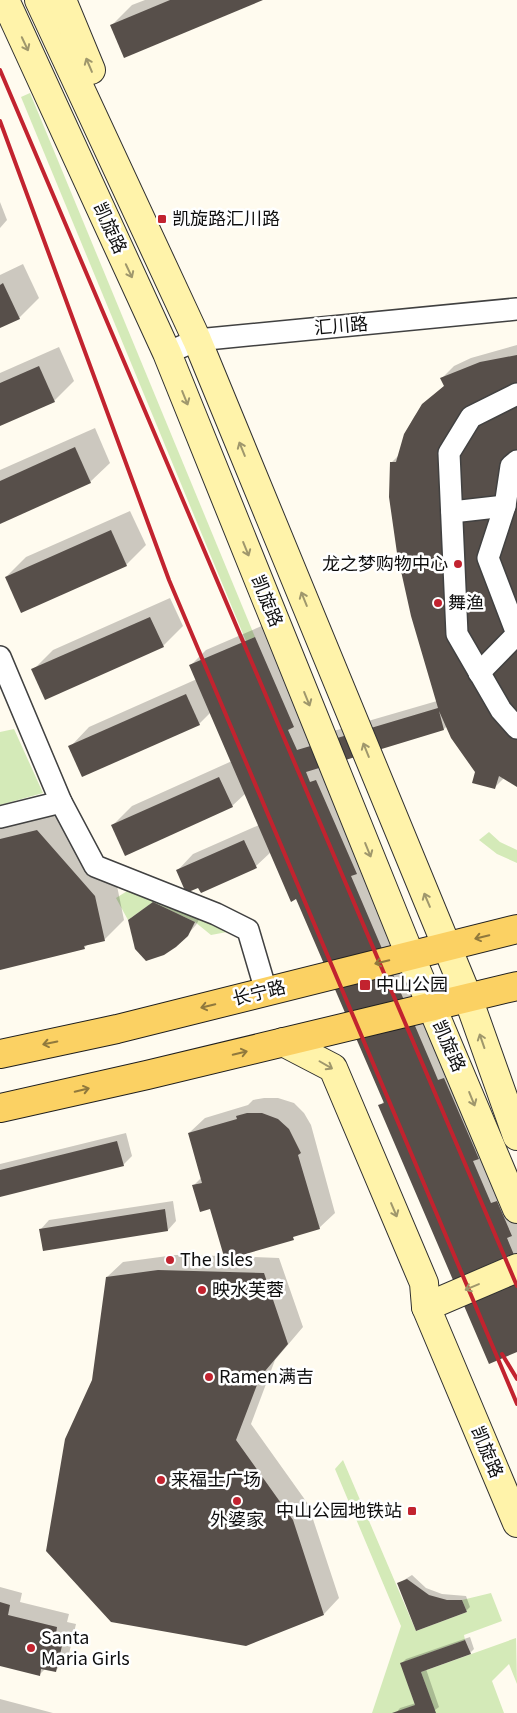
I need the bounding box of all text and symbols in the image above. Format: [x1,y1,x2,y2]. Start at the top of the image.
one-way arrow [21,36,30,51]
one-way arrow [84,58,94,73]
street label: 凯旋路 [89,197,135,257]
place label: 凯旋路汇川路 [172,204,280,230]
marker: 凯旋路汇川路 [156,213,168,225]
one-way arrow [125,263,135,278]
street label: 汇川路 [313,309,369,339]
one-way arrow [181,390,190,405]
one-way arrow [237,442,246,457]
one-way arrow [242,541,251,556]
place label: 龙之梦购物中心 [322,549,448,575]
marker: 龙之梦购物中心 [452,558,464,570]
street label: 凯旋路 [247,570,291,630]
place label: 舞渔 [448,588,484,614]
one-way arrow [298,592,307,607]
marker: 舞渔 [432,597,444,609]
one-way arrow [303,691,312,706]
one-way arrow [360,743,370,758]
one-way arrow [363,842,373,857]
one-way arrow [422,893,432,908]
one-way arrow [474,933,490,942]
one-way arrow [375,958,391,967]
place label: 中山公园 [376,970,448,996]
street label: 长宁路 [229,972,288,1010]
marker: 中山公园 [358,978,372,992]
one-way arrow [200,1002,216,1011]
street label: 凯旋路 [428,1015,474,1075]
one-way arrow [477,1033,486,1049]
one-way arrow [42,1039,58,1049]
one-way arrow [231,1048,247,1057]
one-way arrow [319,1060,333,1070]
one-way arrow [73,1085,89,1094]
one-way arrow [468,1091,478,1106]
one-way arrow [390,1203,399,1218]
place label: The Isles [180,1245,253,1271]
marker: The Isles [164,1254,176,1266]
place label: 映水芙蓉 [212,1275,284,1301]
one-way arrow [465,1283,480,1292]
marker: 映水芙蓉 [196,1284,208,1296]
place label: Ramen满吉 [219,1362,314,1388]
marker: Ramen满吉 [203,1371,215,1383]
street label: 凯旋路 [466,1421,511,1481]
place label: 来福士广场 [171,1465,261,1491]
marker: 来福士广场 [155,1474,167,1486]
marker: 外婆家 [231,1495,243,1507]
place label: 中山公园地铁站 [276,1496,402,1522]
place label: 外婆家 [210,1505,264,1531]
marker: 中山公园地铁站 [406,1505,418,1517]
place label: Santa Maria Girls [41,1623,130,1670]
marker: Santa Maria Girls [25,1642,37,1654]

